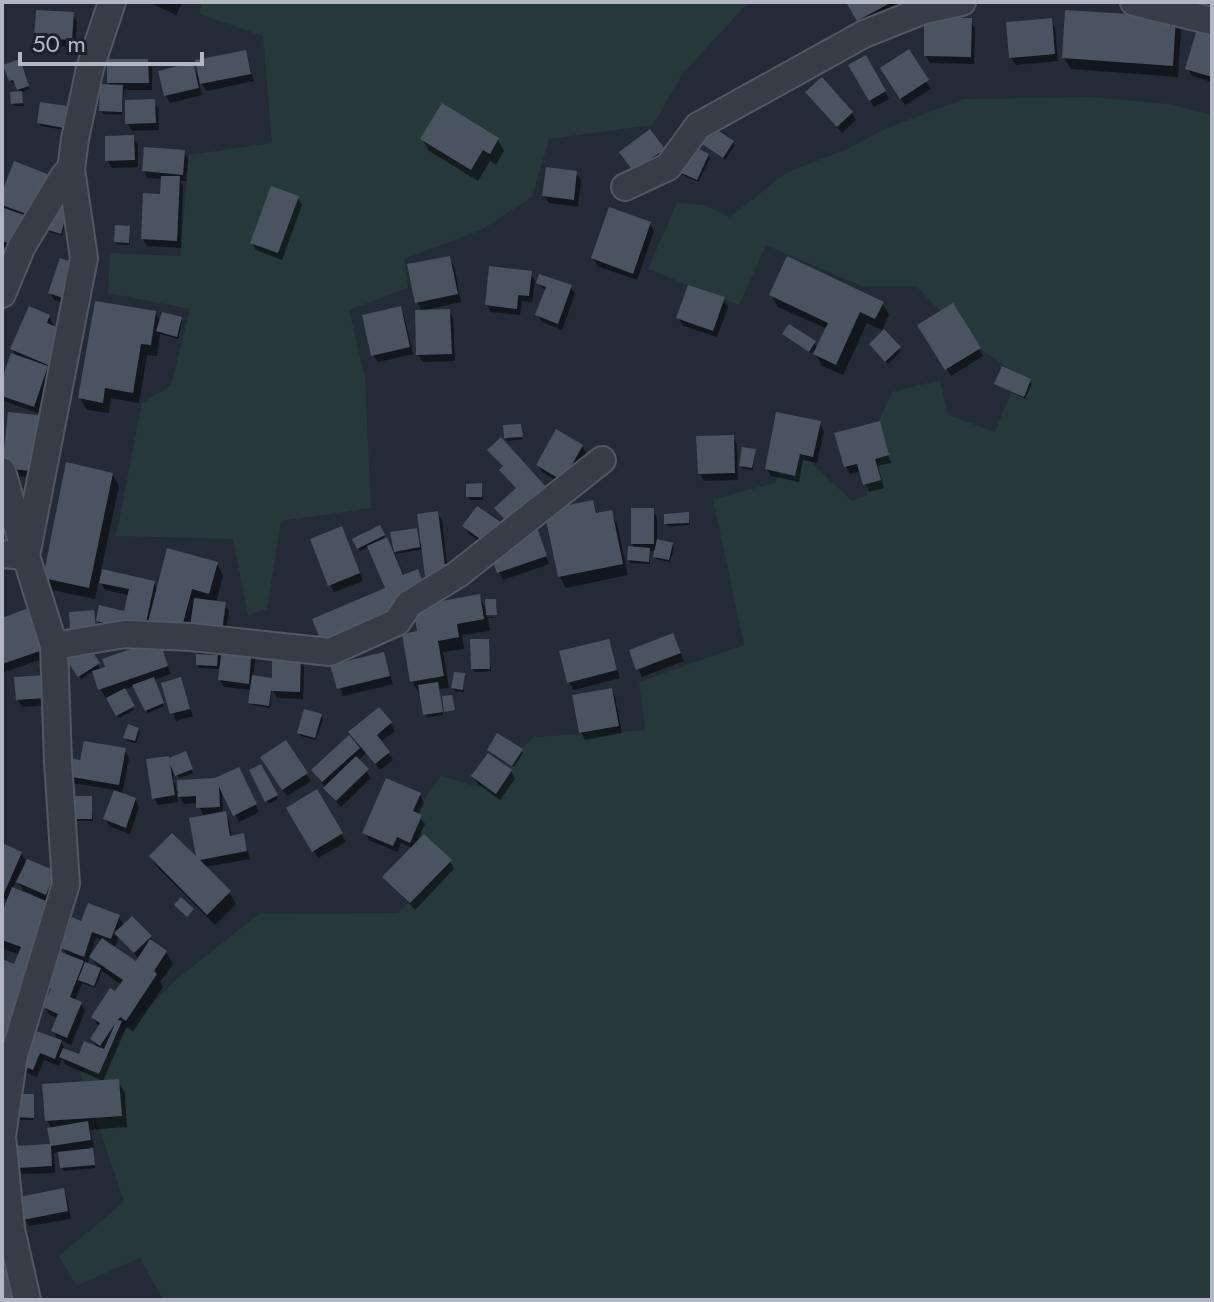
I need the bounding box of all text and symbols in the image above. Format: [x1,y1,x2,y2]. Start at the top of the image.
scale bar [20,16,202,66]
text: 50 m [32,26,86,61]

